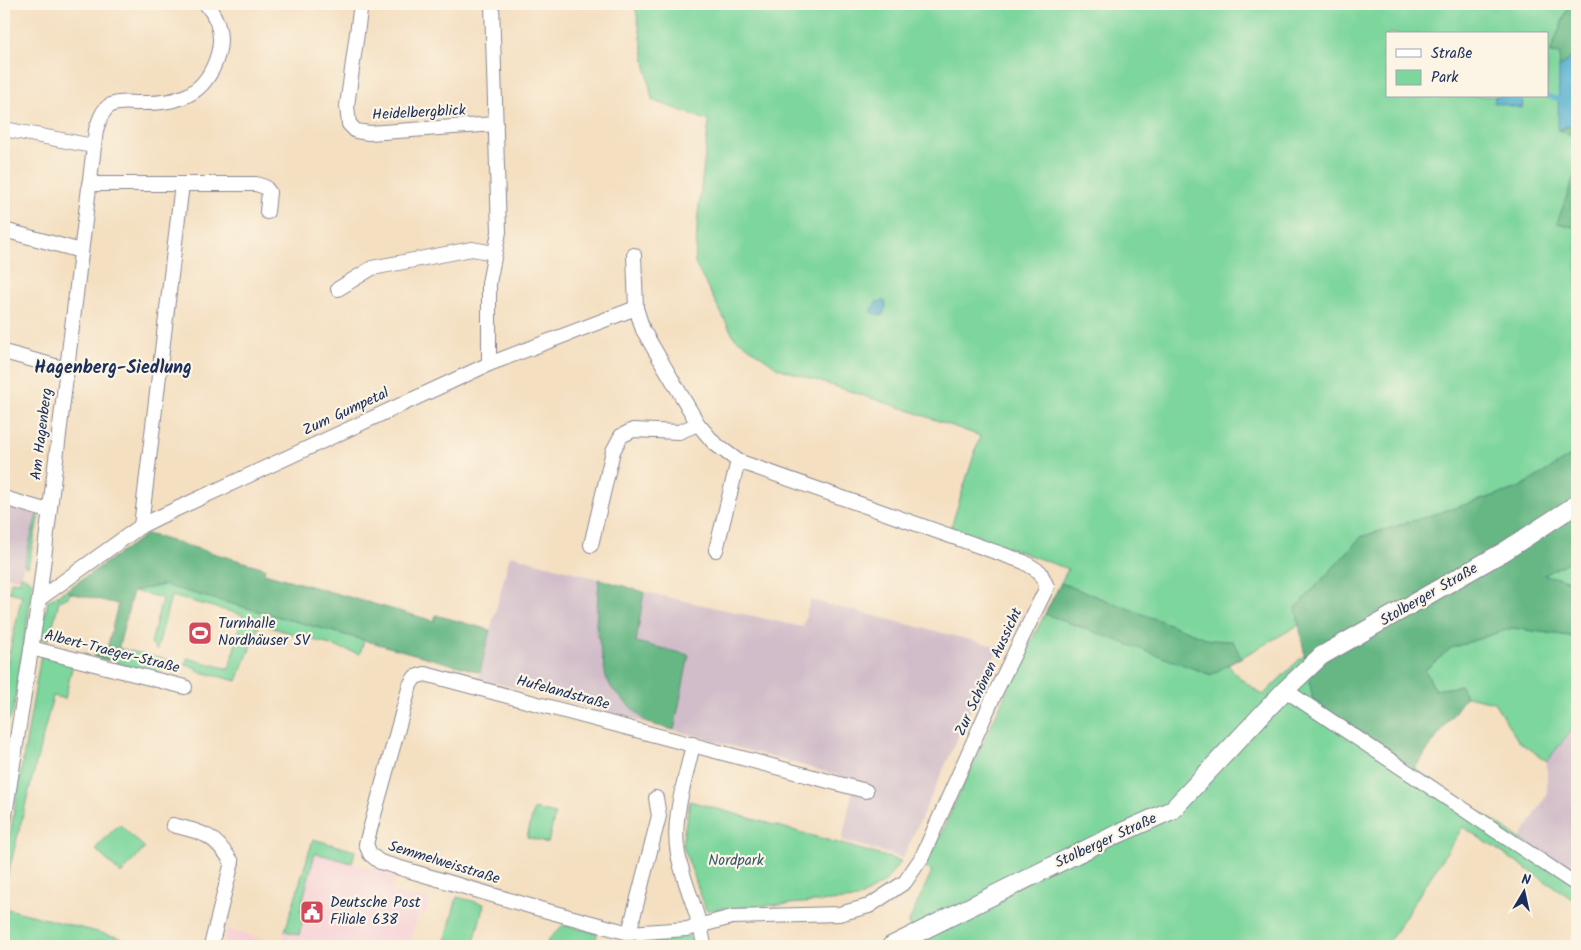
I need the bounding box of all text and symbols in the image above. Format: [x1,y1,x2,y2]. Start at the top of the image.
legend [1386,32,1548,98]
text: Straße [1431,42,1473,66]
text: Park [1431,66,1459,90]
street label: Heidelbergblick [372,99,467,127]
district label: Hagenberg-Siedlung [34,354,192,383]
street label: Zum Gumpetal [299,381,394,443]
street label: Am Hagenberg [24,387,60,481]
street label: Stolberger Straße [1375,557,1483,633]
street label: Zur Schönen Aussicht [949,604,1029,740]
place label: Turnhalle Nordhäuser SV [218,612,311,653]
sports icon: Turnhalle Nordhäuser SV [187,620,213,646]
street label: Albert-Traeger-Straße [42,624,183,681]
street label: Hufelandstraße [514,669,612,717]
street label: Stolberger Straße [1051,807,1161,875]
street label: Semmelweisstraße [385,835,503,891]
park label: Nordpark [708,849,765,873]
north arrow [1498,868,1548,918]
text: N [1520,869,1532,892]
place label: Deutsche Post Filiale 638 [330,891,421,932]
public building icon: Deutsche Post Filiale 638 [299,899,325,925]

